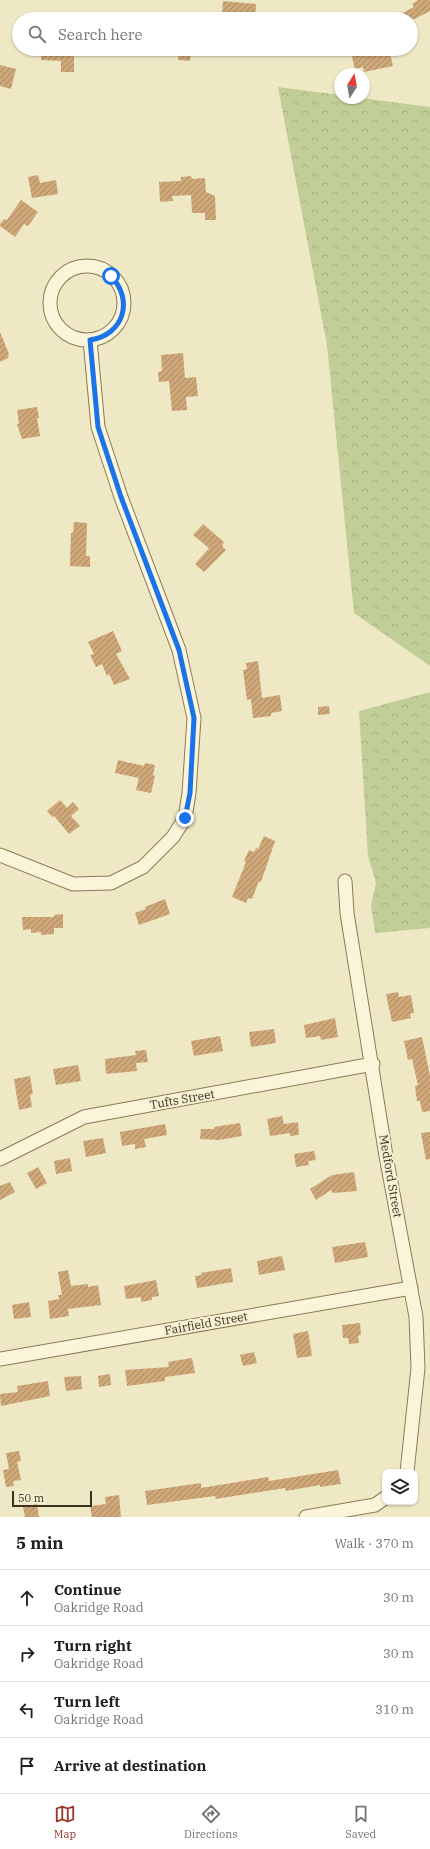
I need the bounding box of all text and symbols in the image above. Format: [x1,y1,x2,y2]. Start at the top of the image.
search box [12,12,418,56]
icon: search [26,23,48,45]
text: Search here [58,25,143,44]
north arrow [334,68,370,104]
route start [102,267,120,285]
route end [176,809,194,827]
street label: Tufts Street [148,1086,216,1112]
street label: Medford Street [376,1133,406,1219]
street label: Fairfield Street [163,1308,249,1338]
map controls [382,1469,418,1505]
button: layers [382,1469,418,1505]
scale bar [12,1489,92,1508]
text: 50 m [18,1491,44,1505]
text: 5 min [16,1532,64,1554]
text: Walk · 370 m [335,1535,414,1552]
text: Continue [54,1580,121,1599]
icon: ahead [16,1587,38,1609]
text: 30 m [383,1589,414,1606]
text: Oakridge Road [54,1599,144,1616]
text: Turn right [54,1636,132,1655]
icon: right [16,1643,38,1665]
text: 30 m [383,1645,414,1662]
text: Oakridge Road [54,1655,144,1672]
text: Turn left [54,1692,120,1711]
icon: left [16,1699,38,1721]
text: 310 m [375,1701,414,1718]
text: Oakridge Road [54,1711,144,1728]
icon: arrive [16,1755,38,1777]
text: Arrive at destination [54,1756,206,1775]
tab: Map [54,1803,76,1841]
tab: Directions [184,1803,238,1841]
tab: Saved [345,1803,376,1841]

